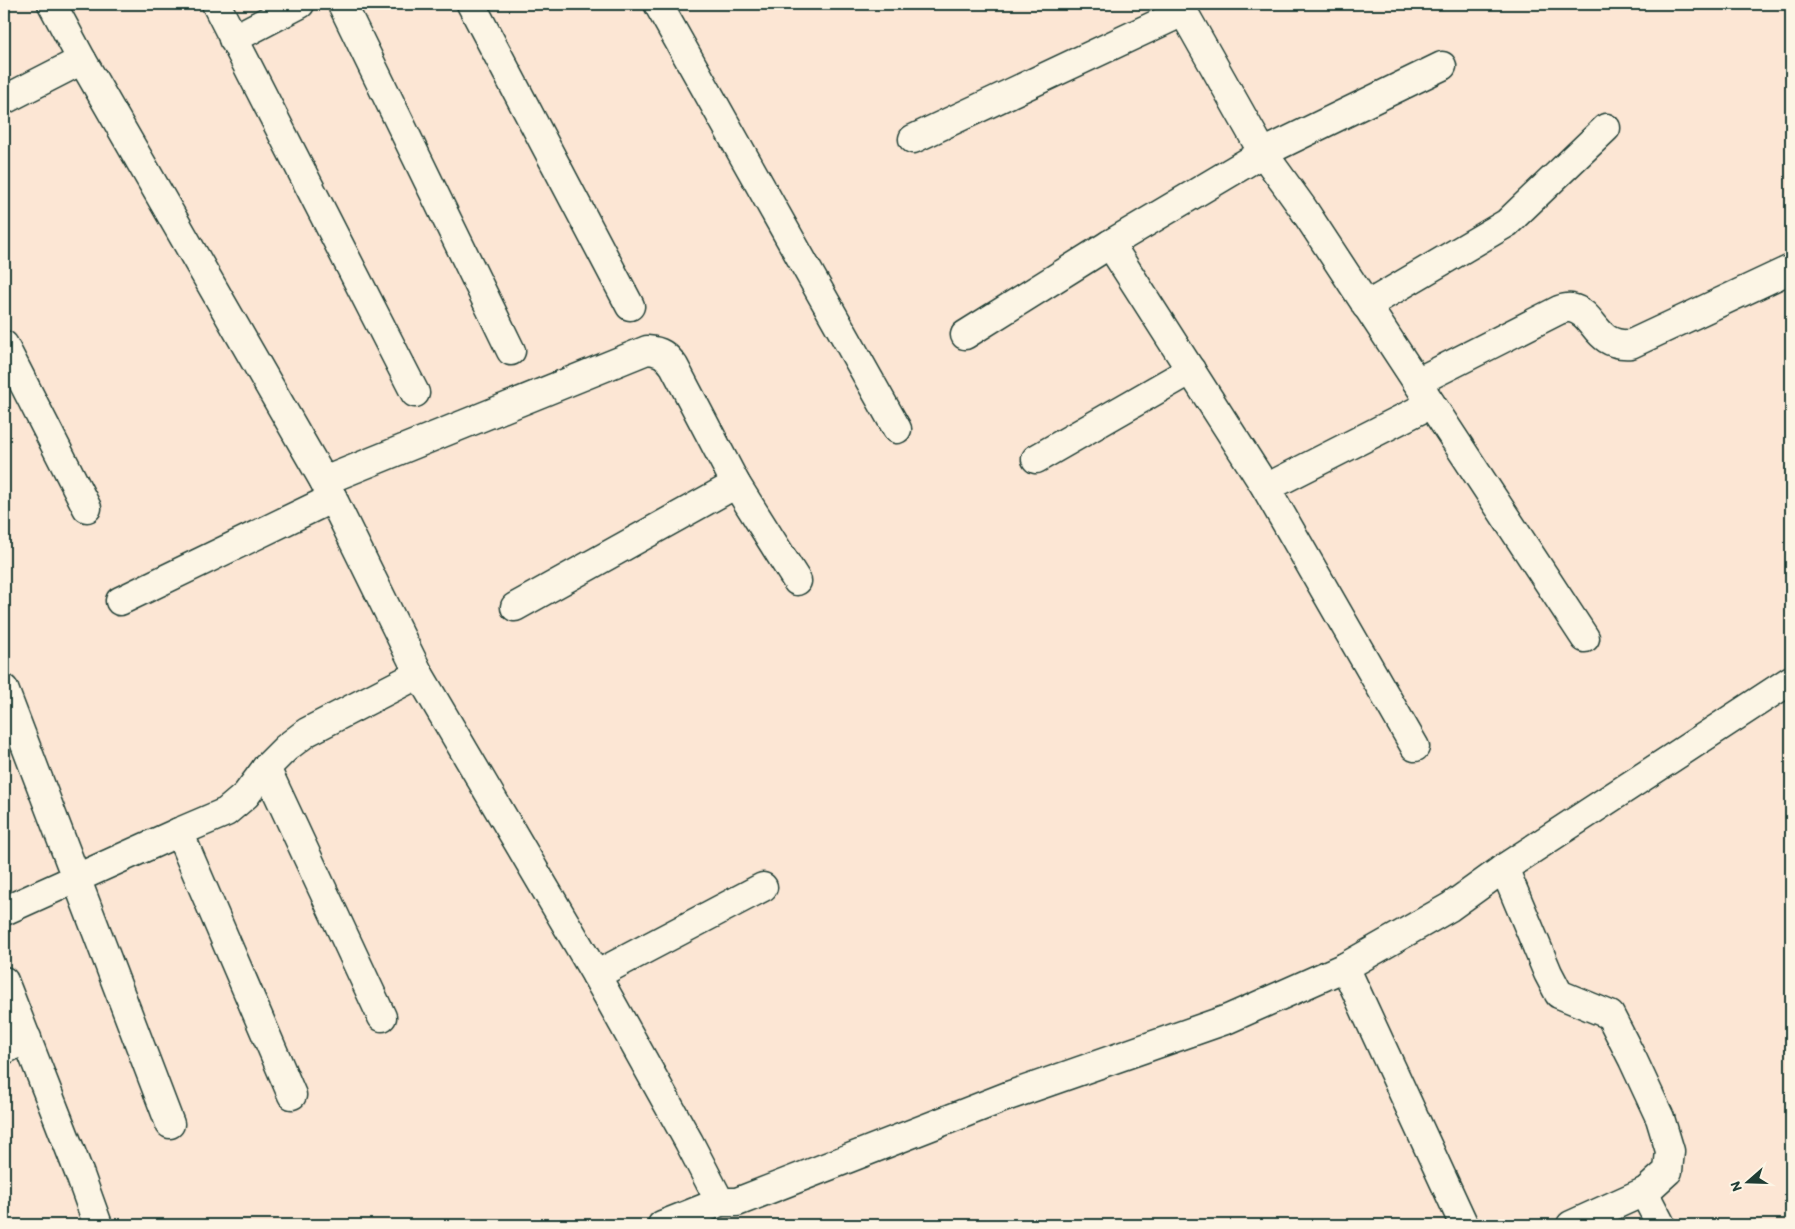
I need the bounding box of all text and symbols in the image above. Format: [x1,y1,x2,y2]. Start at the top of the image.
north arrow [1722,1156,1772,1206]
text: N [1727,1179,1746,1194]

